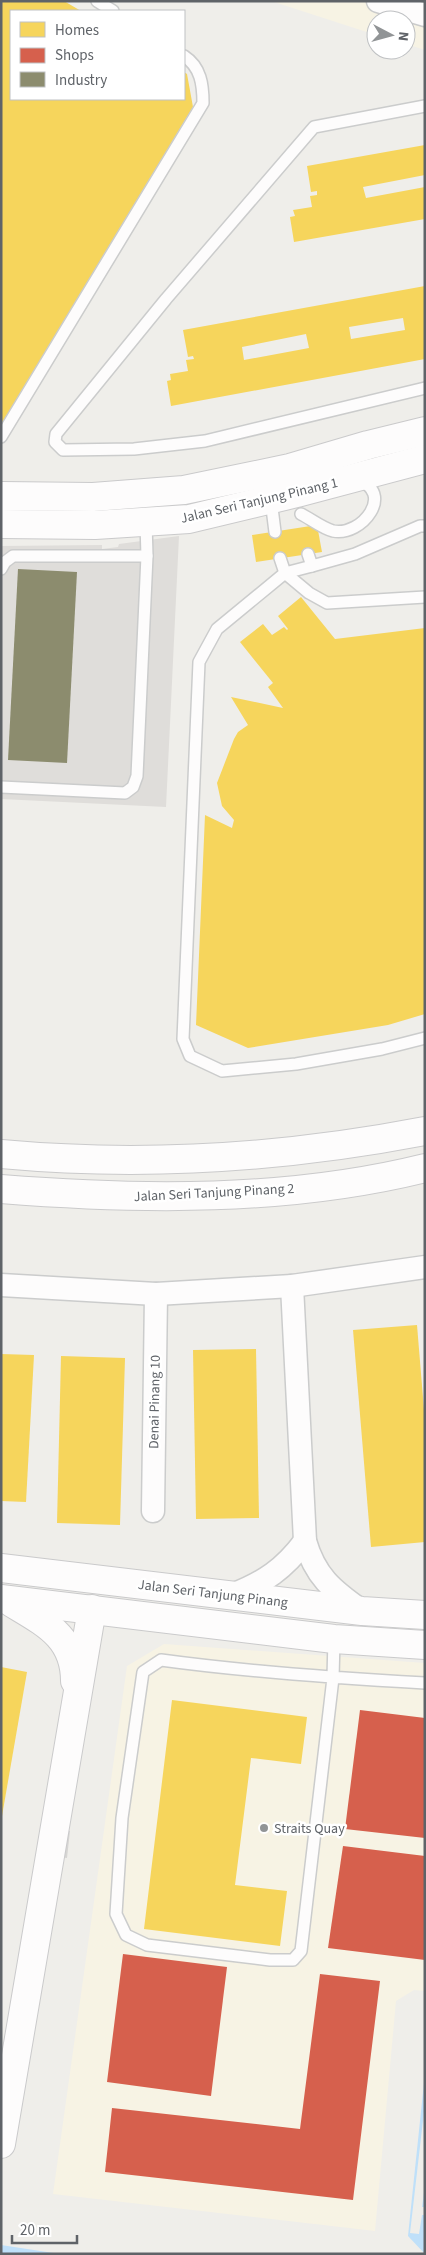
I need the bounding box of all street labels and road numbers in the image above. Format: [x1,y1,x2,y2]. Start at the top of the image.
street label: Jalan Seri Tanjung Pinang 1 [179,473,340,529]
street label: Jalan Seri Tanjung Pinang 2 [133,1179,295,1207]
street label: Denai Pinang 10 [144,1355,166,1449]
street label: Jalan Seri Tanjung Pinang [137,1575,289,1613]

